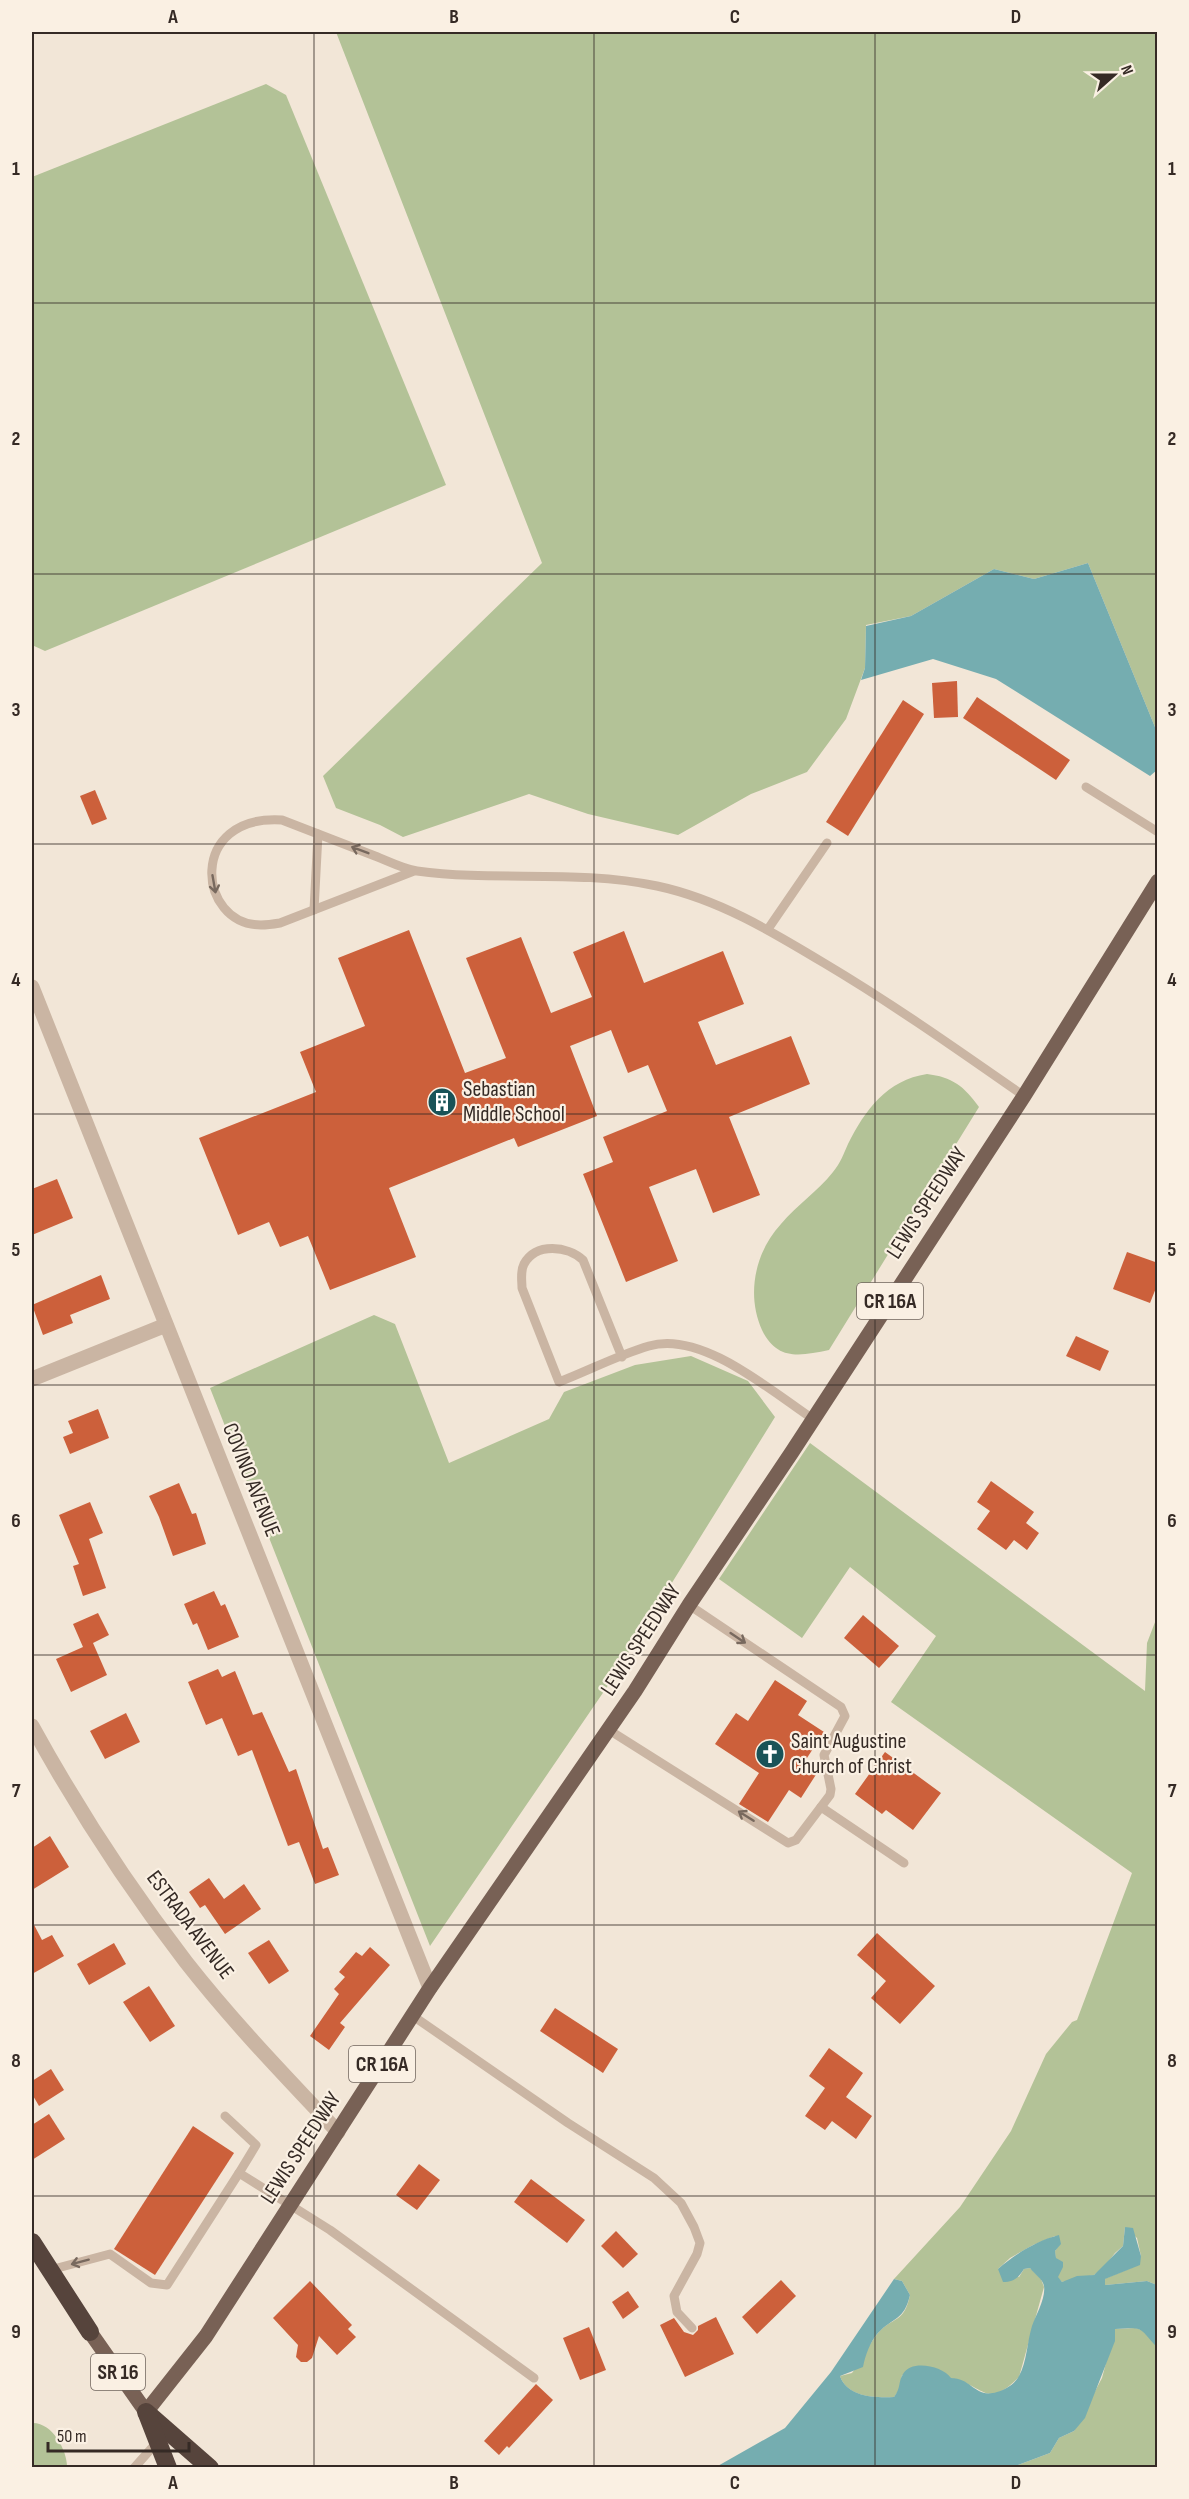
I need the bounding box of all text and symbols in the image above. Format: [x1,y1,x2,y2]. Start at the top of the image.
text: A [167,5,178,29]
text: B [449,5,459,29]
text: C [730,5,740,29]
text: D [1011,5,1021,29]
north arrow [1084,45,1144,105]
text: N [1116,63,1137,78]
text: 1 [12,157,20,181]
text: 1 [1168,157,1176,181]
text: 2 [12,427,20,451]
text: 2 [1168,427,1176,451]
text: 3 [12,698,21,722]
text: 3 [1168,698,1177,722]
one-way arrow [351,844,370,855]
one-way arrow [209,873,220,893]
text: 4 [11,968,21,992]
text: 4 [1167,968,1177,992]
place label: Sebastian Middle School [463,1076,565,1128]
building icon: Sebastian Middle School [426,1086,458,1118]
street label: LEWIS SPEEDWAY [881,1142,973,1264]
text: 5 [12,1238,21,1262]
text: 5 [1168,1238,1177,1262]
road number: CR 16A [857,1283,923,1319]
street label: COVINO AVENUE [216,1419,286,1541]
text: 6 [11,1509,21,1533]
text: 6 [1167,1509,1177,1533]
street label: LEWIS SPEEDWAY [595,1579,687,1701]
one-way arrow [729,1632,746,1644]
place label: Saint Augustine Church of Christ [791,1728,912,1780]
church icon: Saint Augustine Church of Christ [754,1738,786,1770]
text: 7 [12,1779,21,1803]
text: 7 [1168,1779,1177,1803]
one-way arrow [738,1810,755,1822]
street label: ESTRADA AVENUE [140,1865,240,1985]
road number: CR 16A [349,2046,415,2082]
text: 8 [11,2049,21,2073]
text: 8 [1167,2049,1177,2073]
street label: LEWIS SPEEDWAY [255,2087,347,2209]
one-way arrow [71,2256,90,2268]
text: 9 [11,2320,21,2344]
text: 9 [1167,2320,1177,2344]
road number: SR 16 [91,2354,145,2390]
scale bar [48,2415,189,2453]
text: 50 m [57,2426,87,2447]
text: A [167,2471,178,2495]
text: B [449,2471,459,2495]
text: C [730,2471,740,2495]
text: D [1011,2471,1021,2495]

